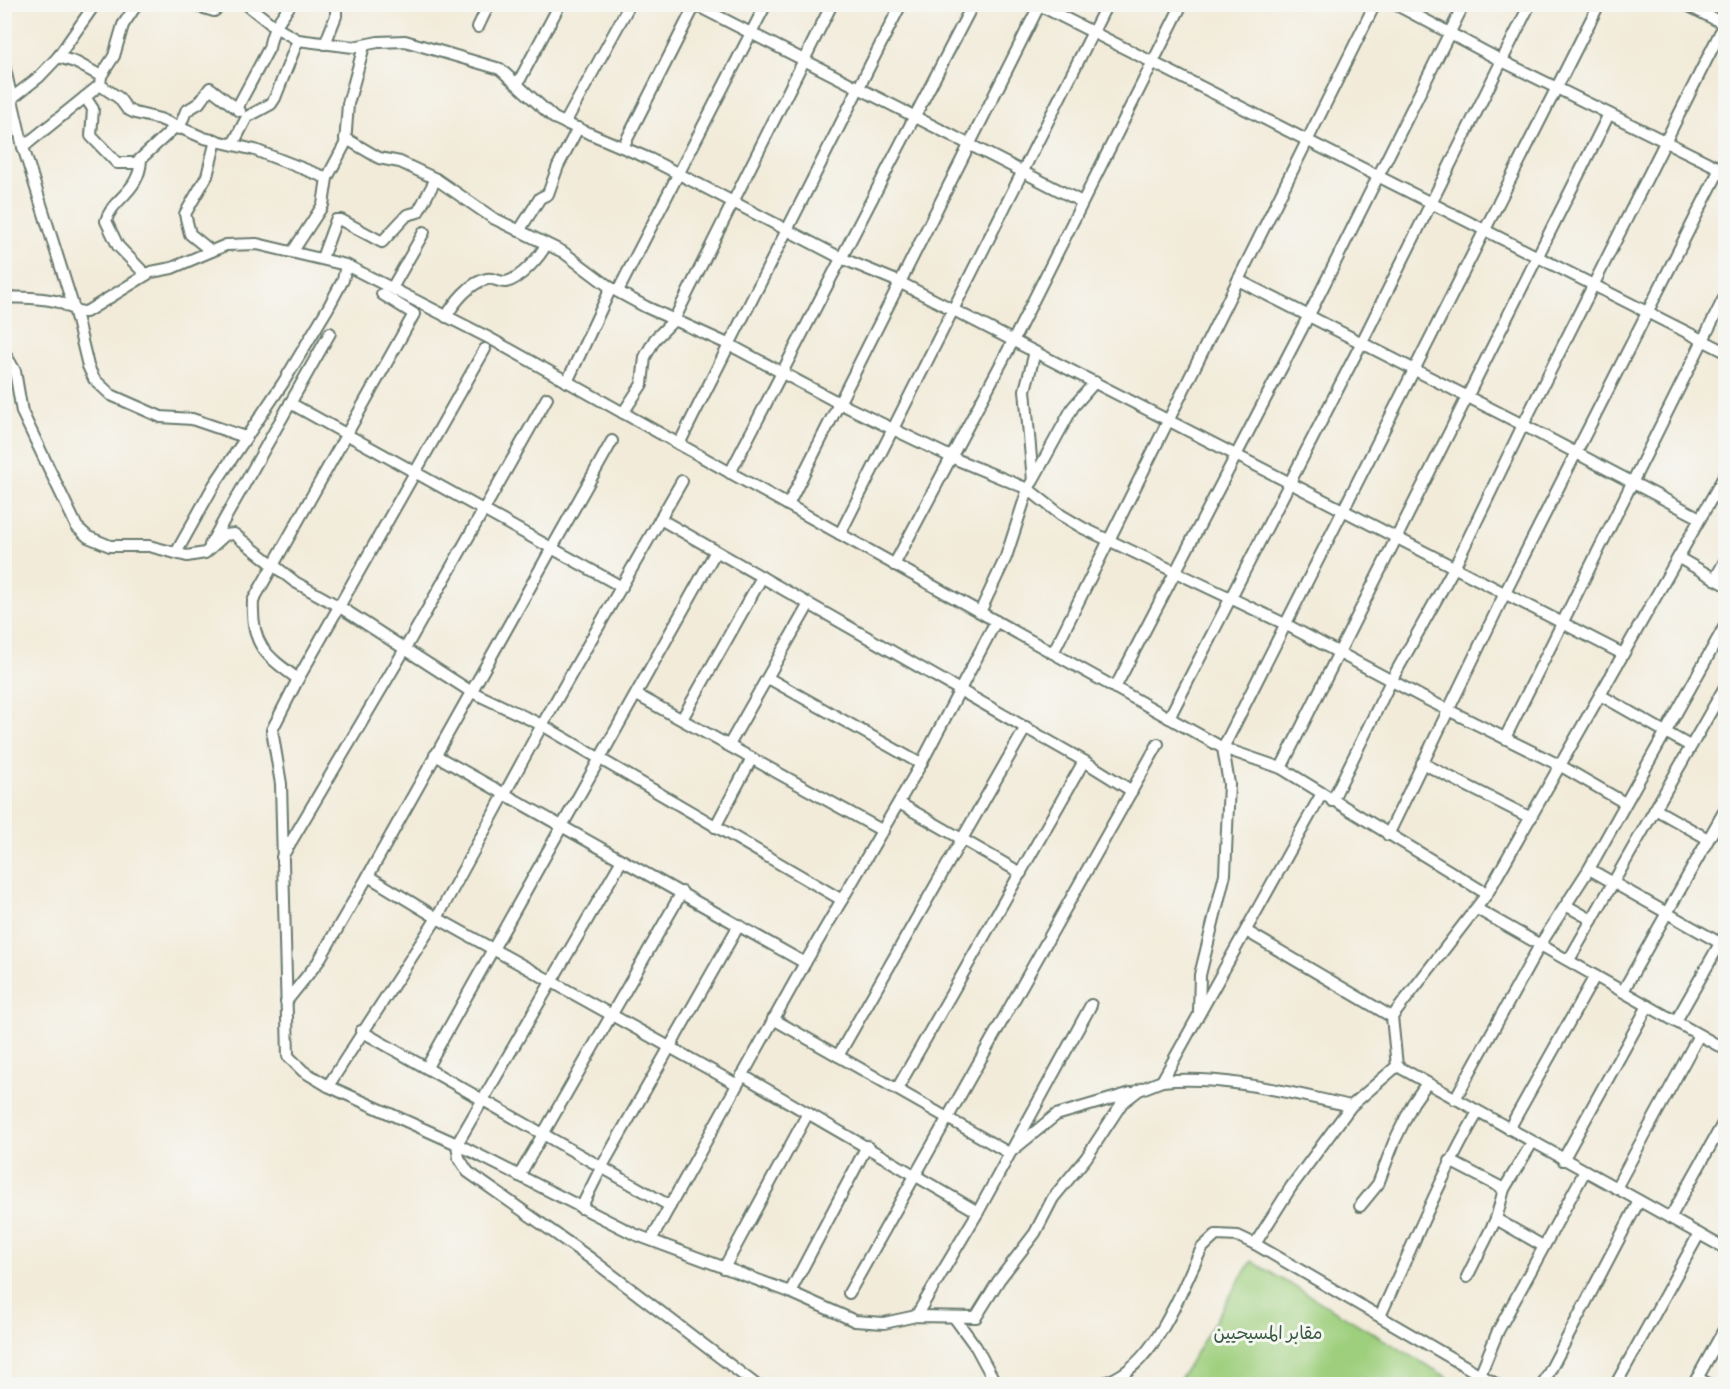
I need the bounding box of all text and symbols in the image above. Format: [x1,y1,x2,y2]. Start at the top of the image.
park label: مقابر المسيحيين [1213,1322,1323,1344]

